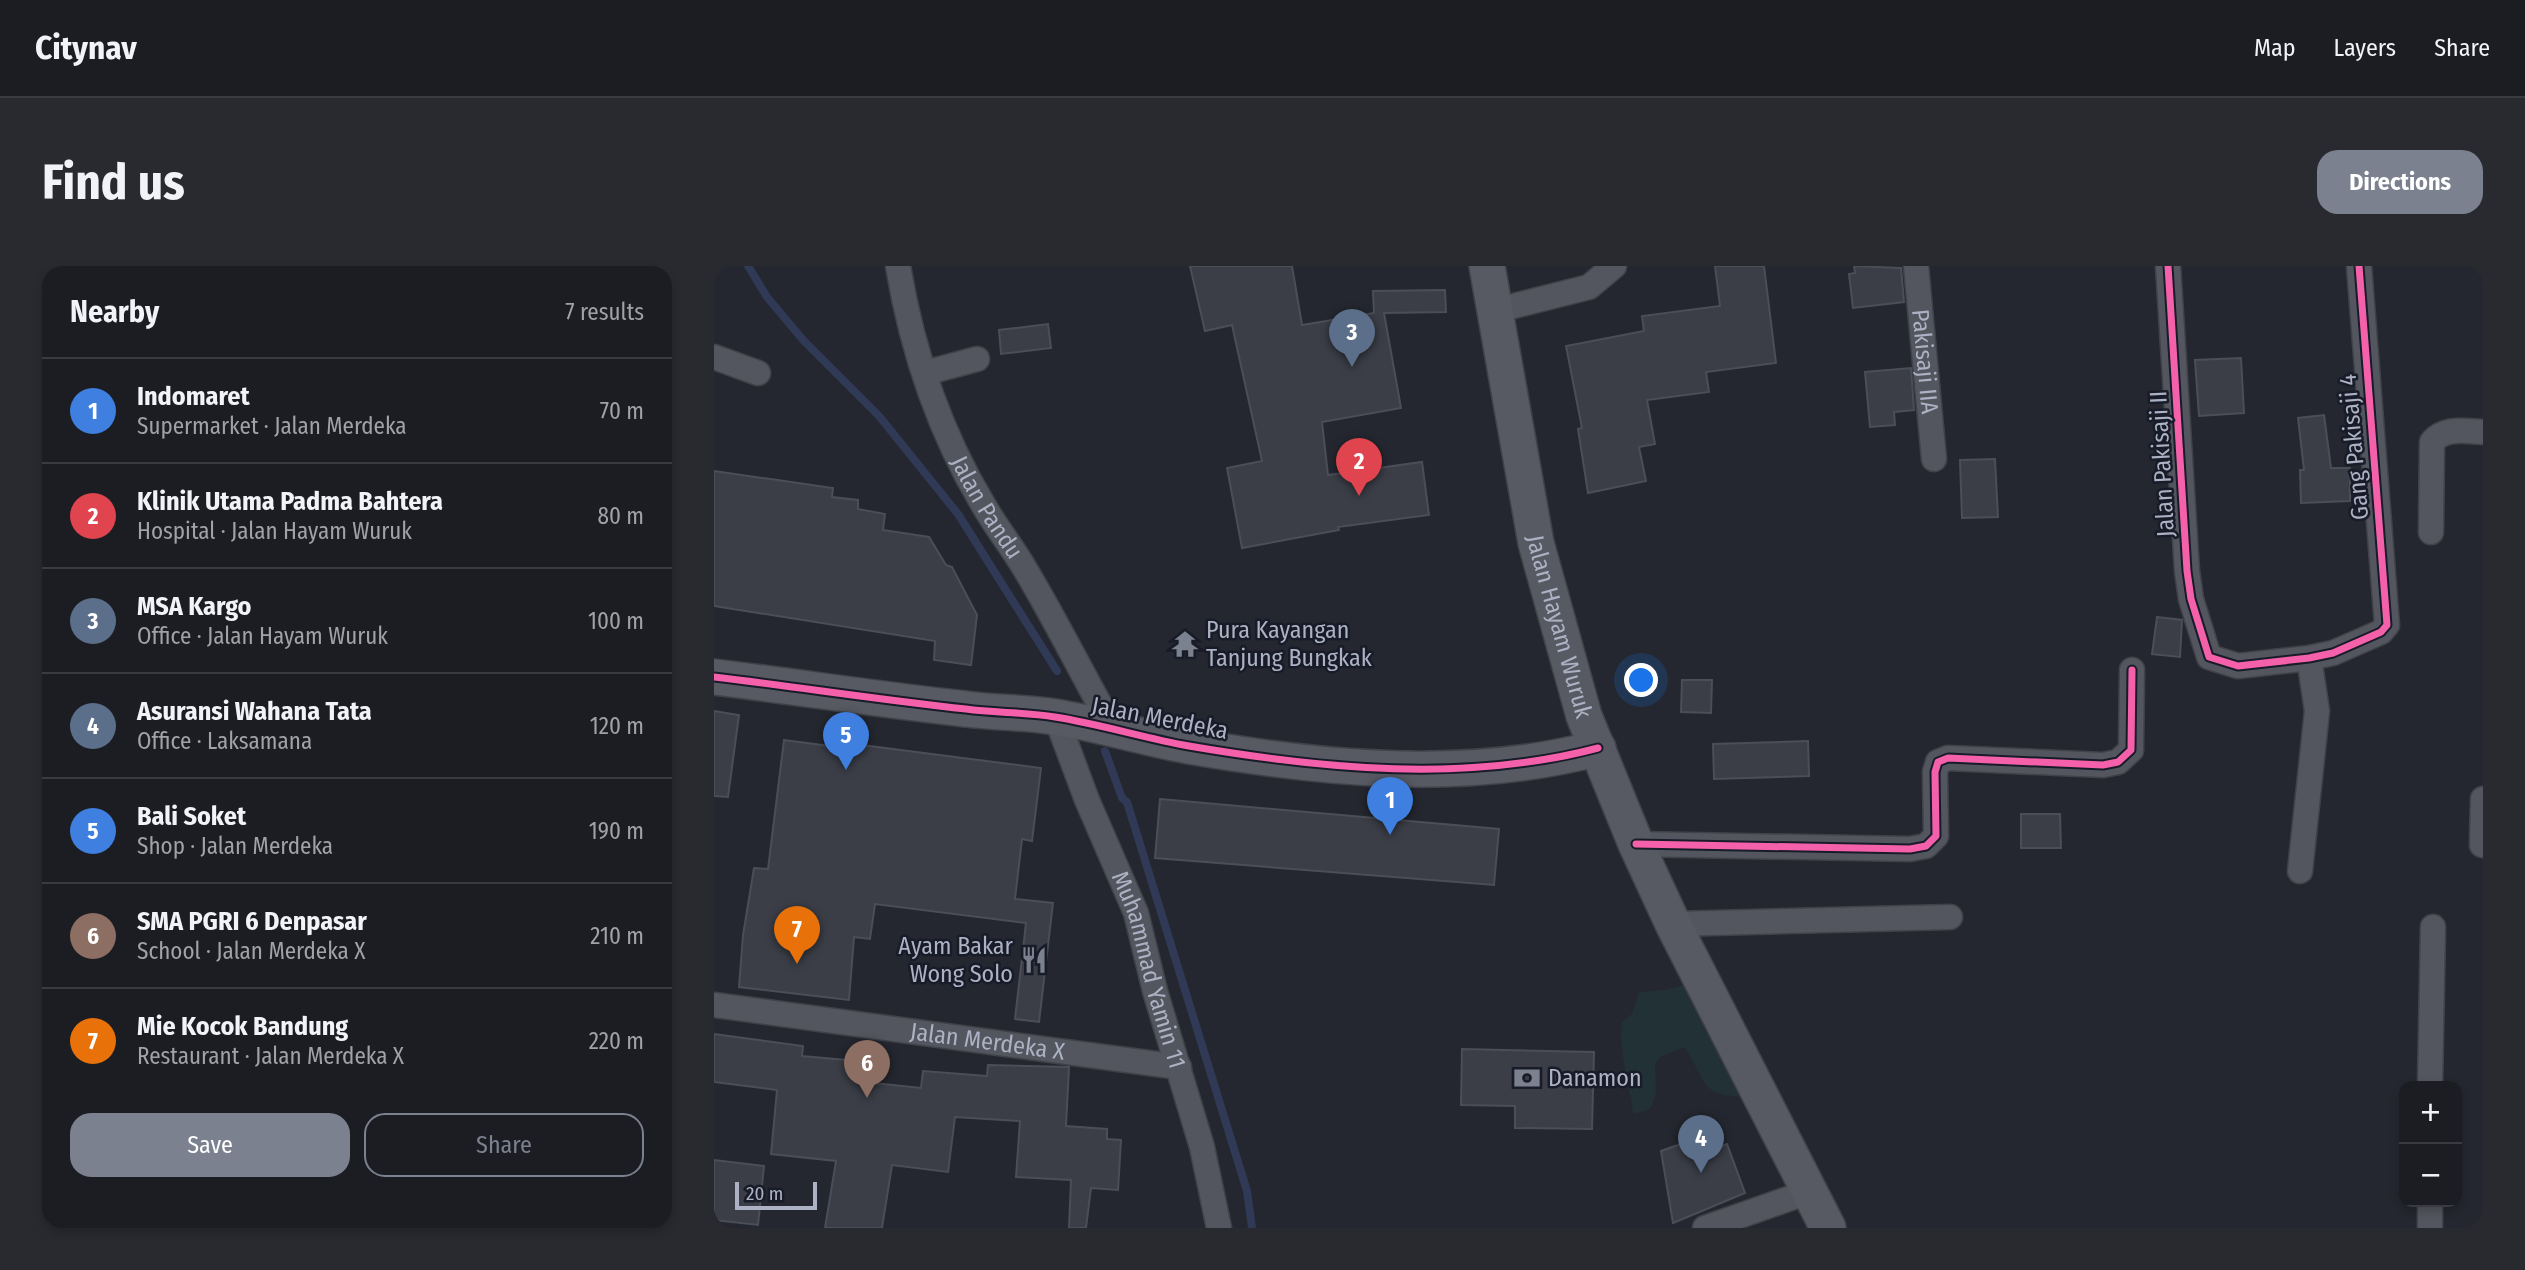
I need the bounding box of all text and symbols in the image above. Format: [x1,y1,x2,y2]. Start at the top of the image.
text: Citynav [35,28,137,68]
text: Map [2254,34,2296,62]
text: Layers [2334,34,2396,62]
text: Share [2434,34,2490,62]
button: Directions [2317,150,2483,214]
text: Find us [42,153,185,212]
text: Nearby [70,294,159,330]
text: 7 results [565,298,644,326]
street label: Pakisaji IIA [1906,308,1944,416]
pin: 3 [1329,309,1375,367]
street label: Gang Pakisaji 4 [2334,373,2374,521]
text: Indomaret [137,381,250,412]
street label: Jalan Pakisaji II [2144,390,2180,538]
text: 1 [88,397,98,425]
text: 70 m [600,397,644,425]
text: Supermarket · Jalan Merdeka [137,412,407,440]
pin: 2 [1336,438,1382,496]
street label: Jalan Pandu [945,451,1029,564]
text: Klinik Utama Padma Bahtera [137,486,443,517]
text: 2 [88,502,98,530]
text: 80 m [597,502,644,530]
text: Hospital · Jalan Hayam Wuruk [137,517,412,545]
street label: Jalan Hayam Wuruk [1521,533,1598,722]
text: MSA Kargo [137,591,252,622]
text: 3 [88,607,98,635]
text: 100 m [588,607,644,635]
place label: Pura Kayangan Tanjung Bungkak [1206,616,1373,672]
text: Office · Jalan Hayam Wuruk [137,622,388,650]
temple icon: Pura Kayangan Tanjung Bungkak [1170,629,1200,659]
your location [1624,663,1658,697]
street label: Jalan Merdeka [1089,691,1231,745]
text: Asuransi Wahana Tata [137,696,372,727]
text: 4 [87,712,99,740]
text: 120 m [590,712,644,740]
pin: 5 [823,712,869,770]
text: Office · Laksamana [137,727,312,755]
pin: 1 [1367,777,1413,835]
text: Bali Soket [137,801,246,832]
text: 5 [87,817,99,845]
text: 190 m [589,817,644,845]
text: Shop · Jalan Merdeka [137,832,333,860]
street label: Muhammad Yamin 11 [1106,867,1192,1072]
text: SMA PGRI 6 Denpasar [137,906,367,937]
pin: 7 [774,906,820,964]
text: 6 [87,922,99,950]
text: 210 m [590,922,644,950]
place label: Ayam Bakar Wong Solo [898,932,1014,988]
text: School · Jalan Merdeka X [137,937,365,965]
restaurant icon: Ayam Bakar Wong Solo [1019,945,1049,975]
text: Mie Kocok Bandung [137,1011,348,1042]
street label: Jalan Merdeka X [909,1017,1067,1066]
text: 7 [88,1027,98,1055]
text: 220 m [589,1027,644,1055]
pin: 6 [844,1040,890,1098]
text: Restaurant · Jalan Merdeka X [137,1042,404,1070]
bank icon: Danamon [1512,1063,1542,1093]
place label: Danamon [1548,1064,1642,1092]
map controls [2399,1081,2462,1207]
button: + [2399,1081,2462,1144]
button: Save [70,1113,350,1177]
button: Share [364,1113,644,1177]
pin: 4 [1678,1115,1724,1173]
button: − [2399,1144,2462,1207]
scale bar [735,1179,817,1211]
text: 20 m [746,1182,783,1205]

